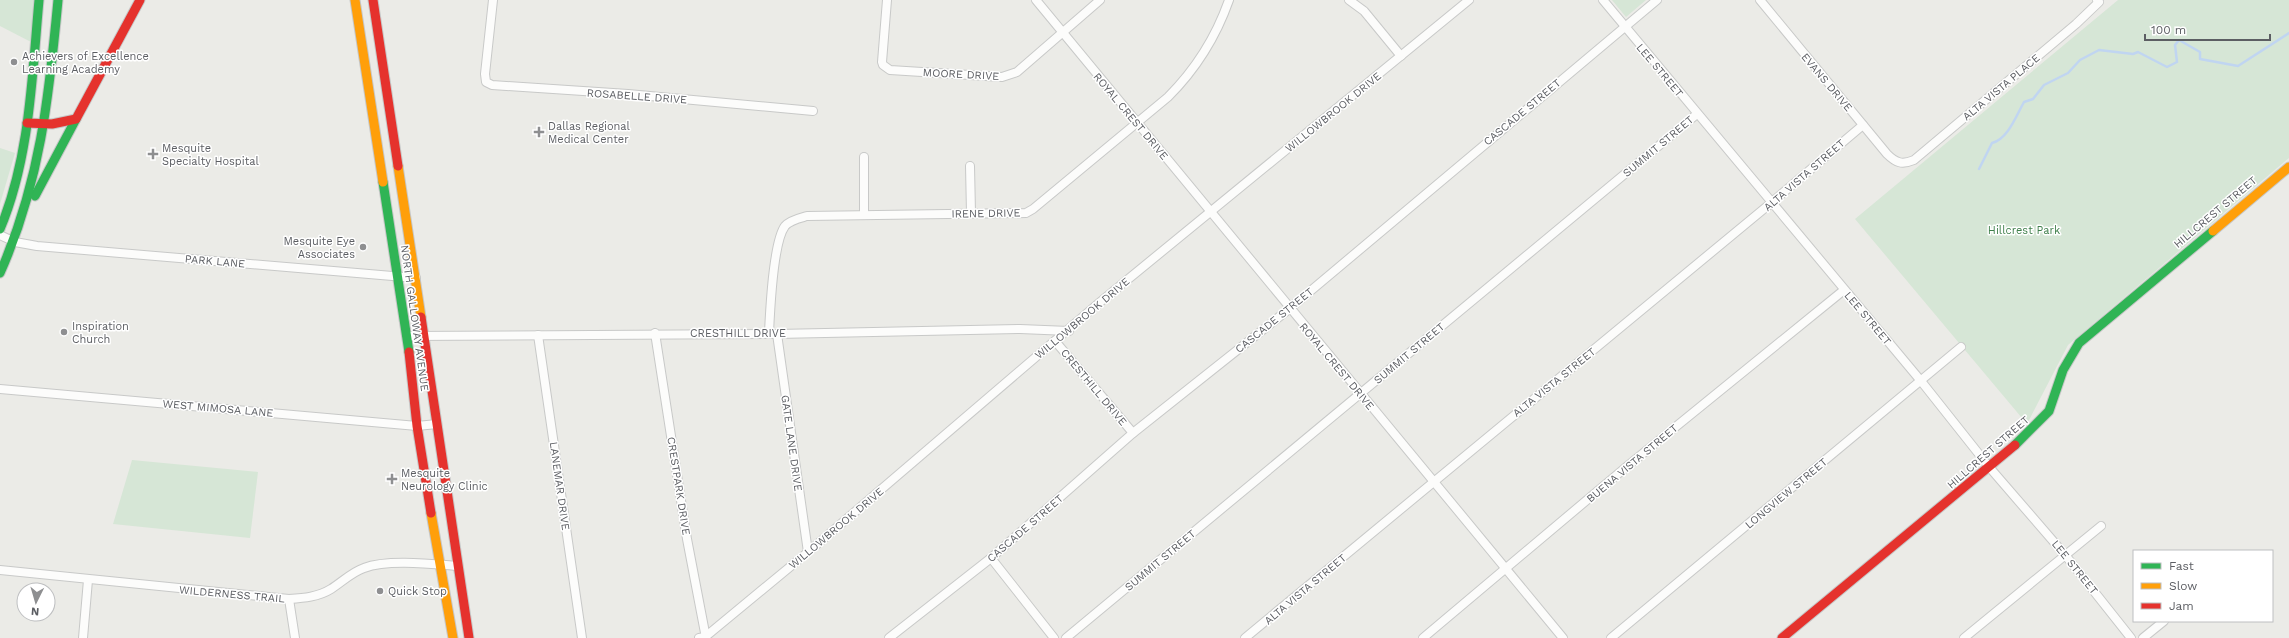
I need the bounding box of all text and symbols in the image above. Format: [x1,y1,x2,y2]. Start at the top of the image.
scale bar [2145,16,2270,42]
text: 100 m [2151,23,2186,37]
street label: LEE STREET [1634,41,1686,100]
place label: Achievers of Excellence Learning Academy [22,50,149,76]
street label: EVANS DRIVE [1798,50,1855,114]
street label: ALTA VISTA PLACE [1960,51,2042,123]
marker: Achievers of Excellence Learning Academy [9,57,19,67]
street label: MOORE DRIVE [922,66,1000,83]
street label: ROYAL CREST DRIVE [1090,70,1171,162]
street label: WILLOWBROOK DRIVE [1283,70,1384,155]
street label: CASCADE STREET [1481,76,1564,148]
street label: ROSABELLE DRIVE [586,87,688,106]
street label: SUMMIT STREET [1620,113,1697,180]
place label: Dallas Regional Medical Center [548,120,631,146]
marker: Dallas Regional Medical Center [533,126,545,138]
street label: ALTA VISTA STREET [1761,136,1848,214]
place label: Mesquite Specialty Hospital [162,142,259,168]
marker: Mesquite Specialty Hospital [147,148,159,160]
street label: HILLCREST STREET [2171,174,2260,251]
street label: IRENE DRIVE [951,206,1021,221]
park label: Hillcrest Park [1988,224,2060,237]
place label: Mesquite Eye Associates [284,235,355,261]
marker: Mesquite Eye Associates [358,242,368,252]
street label: NORTH GALLOWAY AVENUE [398,244,431,392]
street label: PARK LANE [184,252,246,271]
street label: WILLOWBROOK DRIVE [1032,275,1132,362]
street label: CASCADE STREET [1233,285,1316,356]
street label: LEE STREET [1842,289,1894,348]
place label: Inspiration Church [72,320,129,346]
street label: ROYAL CREST DRIVE [1296,320,1377,412]
street label: SUMMIT STREET [1371,320,1448,387]
marker: Inspiration Church [59,327,69,337]
street label: CRESTHILL DRIVE [690,327,786,340]
street label: ALTA VISTA STREET [1510,345,1599,420]
street label: CRESTHILL DRIVE [1058,346,1129,428]
street label: GATE LANE DRIVE [778,394,805,492]
street label: WEST MIMOSA LANE [162,397,274,420]
street label: HILLCREST STREET [1945,413,2032,491]
street label: BUENA VISTA STREET [1584,421,1681,505]
street label: CRESTPARK DRIVE [664,436,693,536]
street label: LANEMAR DRIVE [547,441,572,531]
street label: LONGVIEW STREET [1743,455,1830,532]
place label: Mesquite Neurology Clinic [401,467,488,493]
marker: Mesquite Neurology Clinic [386,473,398,485]
street label: WILLOWBROOK DRIVE [786,485,886,572]
street label: CASCADE STREET [985,492,1066,565]
street label: SUMMIT STREET [1122,527,1199,594]
street label: LEE STREET [2049,538,2101,597]
legend [2133,550,2273,622]
street label: ALTA VISTA STREET [1262,551,1349,627]
text: Fast [2169,559,2194,573]
text: Slow [2169,579,2197,593]
north arrow [16,582,56,622]
street label: WILDERNESS TRAIL [178,583,286,606]
place label: Quick Stop [388,585,447,598]
marker: Quick Stop [375,586,385,596]
text: Jam [2169,599,2194,613]
text: N [31,605,40,618]

